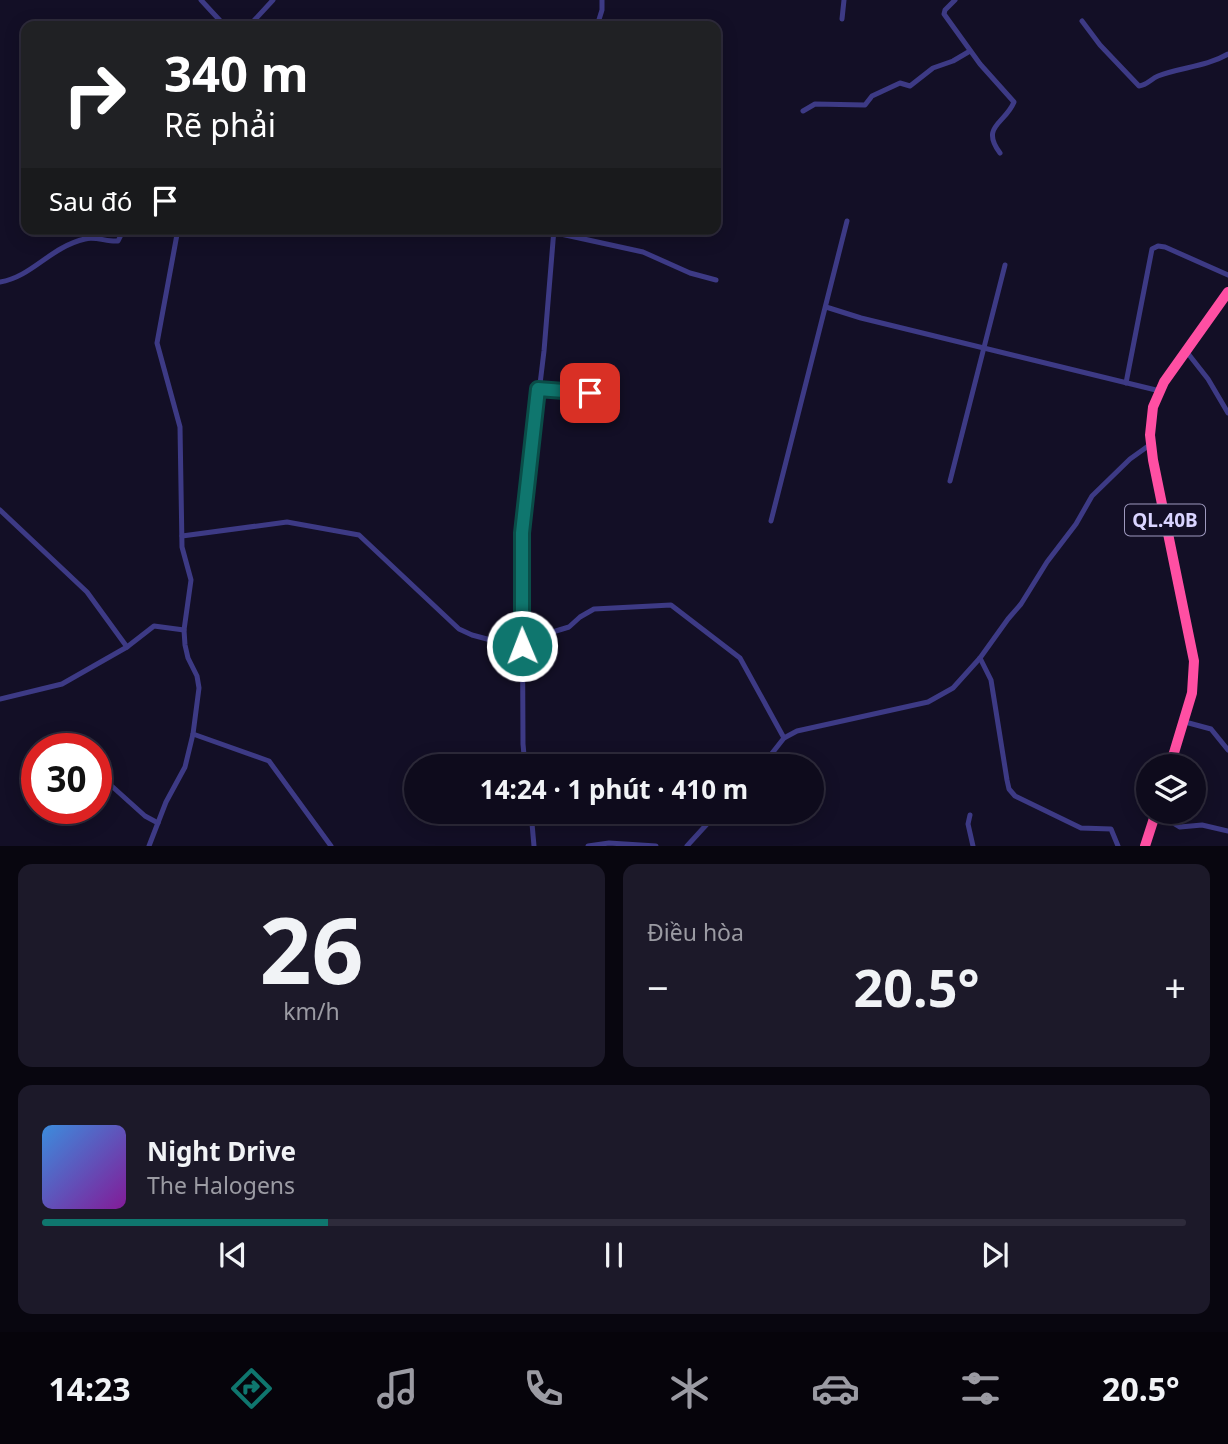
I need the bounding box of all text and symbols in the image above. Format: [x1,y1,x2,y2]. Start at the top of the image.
text: 340 m [164,40,309,106]
icon: right [49,49,140,140]
text: Rẽ phải [164,103,276,146]
icon: arrive [146,182,184,220]
text: Sau đó [49,183,132,219]
pin [560,363,620,423]
icon: arrive [571,374,609,412]
road number: QL.40B [1125,505,1205,536]
position arrow [485,609,559,683]
speed limit sign: 30 [21,733,112,824]
map controls [1136,754,1206,824]
button: layers [1136,754,1206,824]
text: 14:24 · 1 phút · 410 m [480,771,748,807]
text: 26 [259,887,364,1011]
text: Điều hòa [647,916,744,948]
text: 20.5° [854,951,979,1022]
text: − [647,961,669,1013]
text: + [1164,961,1186,1013]
text: km/h [283,995,340,1027]
text: Night Drive [147,1133,296,1169]
text: The Halogens [147,1169,295,1201]
icon: previous [214,1236,252,1274]
icon: pause [595,1236,633,1274]
icon: next [976,1236,1014,1274]
icon: directions [227,1364,276,1413]
icon: music [373,1364,422,1413]
icon: phone [519,1364,568,1413]
icon: climate [665,1364,714,1413]
icon: car [811,1364,860,1413]
icon: filters [956,1364,1005,1413]
text: 14:23 [48,1367,131,1410]
text: 20.5° [1102,1367,1180,1410]

